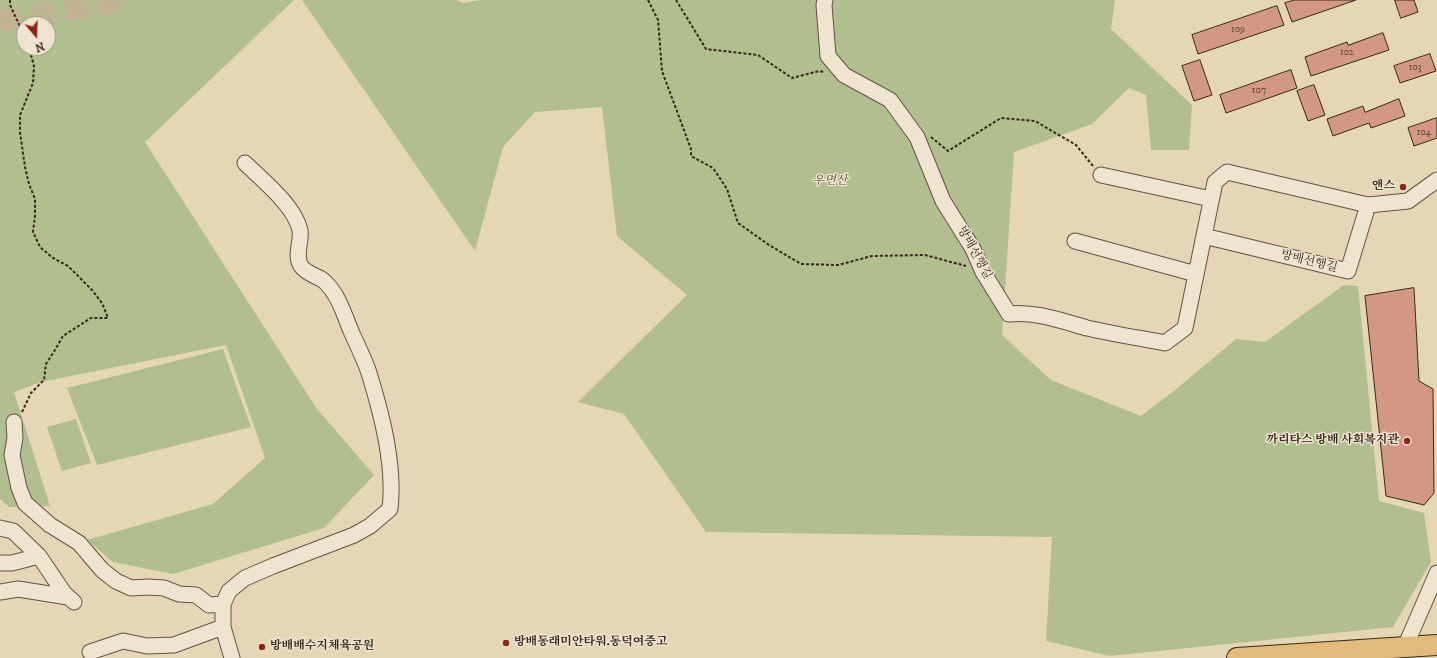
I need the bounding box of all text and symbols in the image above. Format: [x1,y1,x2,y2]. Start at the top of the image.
north arrow [16,16,56,56]
house number: 109 [1231,24,1245,36]
text: N [33,38,46,54]
house number: 102 [1340,47,1354,59]
house number: 103 [1409,62,1421,74]
house number: 107 [1252,85,1266,97]
house number: 104 [1417,127,1431,139]
park label: 우면산 [813,175,847,189]
place label: 앤스 [1372,180,1395,194]
marker: 앤스 [1398,182,1408,192]
street label: 방배선행길 [954,224,994,282]
street label: 방배선행길 [1279,248,1339,276]
place label: 까리타스 방배 사회복지관 [1266,434,1399,448]
marker: 까리타스 방배 사회복지관 [1402,436,1412,446]
place label: 방배동래미안타워.동덕여중고 [514,636,668,650]
marker: 방배동래미안타워.동덕여중고 [501,638,511,648]
place label: 방배배수지체육공원 [270,640,374,654]
marker: 방배배수지체육공원 [257,642,267,652]

